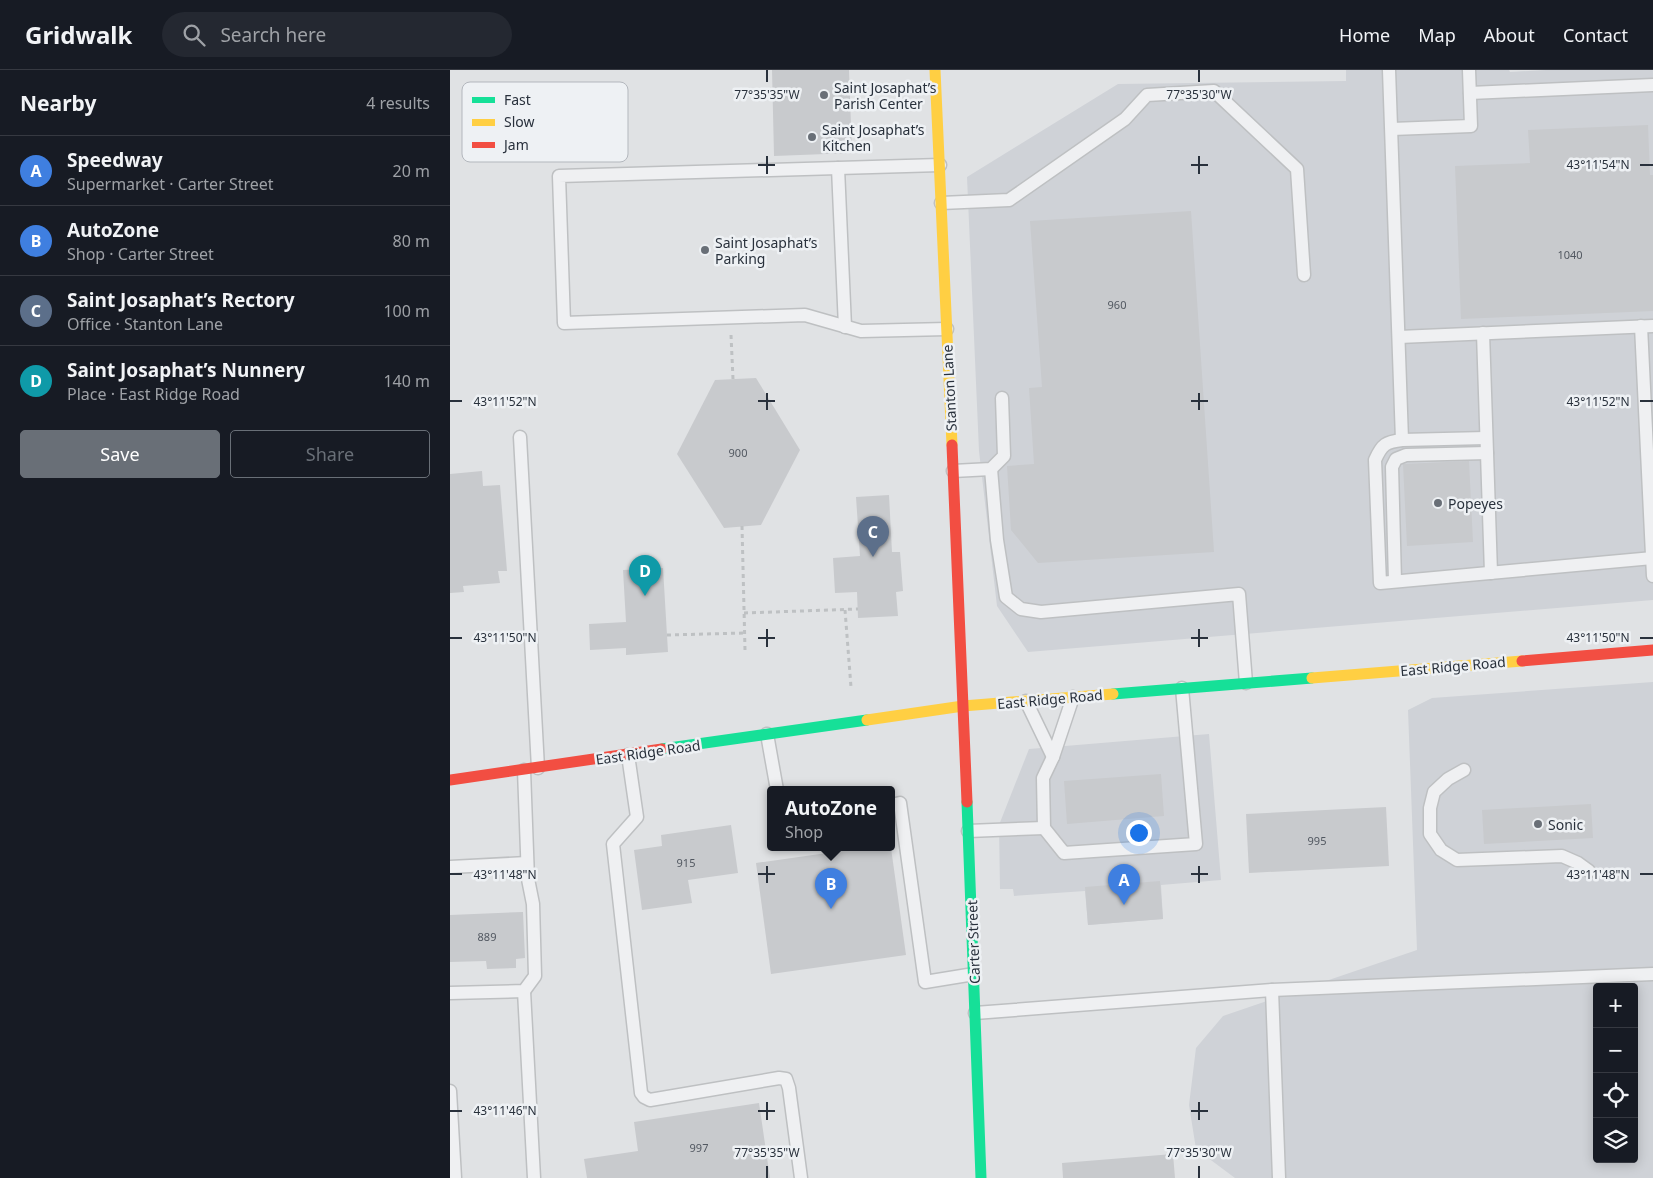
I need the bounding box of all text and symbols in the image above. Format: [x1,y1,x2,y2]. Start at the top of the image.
search box [162,12,512,57]
text: Gridwalk [25,18,132,51]
icon: search [180,21,208,49]
text: Search here [220,22,326,48]
text: Home [1339,23,1390,47]
text: Map [1418,23,1456,47]
text: About [1484,23,1535,47]
text: Contact [1563,23,1628,47]
place label: Saint Josaphat’s Parish Center [834,78,937,113]
legend [462,82,628,162]
text: 77°35'35"W [734,86,800,103]
text: 77°35'30"W [1166,86,1232,103]
text: Nearby [20,89,96,117]
marker: Saint Josaphat’s Parish Center [818,89,830,101]
text: Fast [504,90,531,109]
text: 4 results [366,92,430,114]
text: Slow [504,112,535,131]
place label: Saint Josaphat’s Kitchen [822,120,925,155]
marker: Saint Josaphat’s Kitchen [806,131,818,143]
text: Jam [502,135,529,154]
text: Speedway [67,147,163,173]
text: 43°11'54"N [1566,156,1630,173]
text: A [30,160,42,182]
text: 20 m [393,160,430,182]
text: Supermarket · Carter Street [67,173,274,195]
text: AutoZone [67,217,159,243]
text: B [31,230,41,252]
text: 80 m [393,230,430,252]
place label: Saint Josaphat’s Parking [715,233,818,268]
text: Shop · Carter Street [67,243,214,265]
marker: Saint Josaphat’s Parking [699,244,711,256]
house number: 1040 [1557,247,1583,262]
text: Saint Josaphat’s Rectory [67,287,295,313]
house number: 960 [1108,297,1126,312]
text: C [31,300,41,322]
text: 100 m [383,300,430,322]
text: Office · Stanton Lane [67,313,223,335]
street label: Stanton Lane [937,344,961,432]
text: Saint Josaphat’s Nunnery [67,357,305,383]
text: D [30,370,42,392]
text: 140 m [383,370,430,392]
text: Place · East Ridge Road [67,383,240,405]
text: 43°11'52"N [473,393,537,410]
text: 43°11'52"N [1566,393,1630,410]
button: Save [20,430,220,478]
button: Share [230,430,430,478]
house number: 900 [729,445,747,460]
place label: Popeyes [1448,494,1503,513]
marker: Popeyes [1432,497,1444,509]
pin: C [857,516,889,557]
pin: D [629,555,661,596]
text: 43°11'50"N [473,629,537,646]
text: 43°11'50"N [1566,629,1630,646]
street label: East Ridge Road [1399,652,1507,680]
street label: East Ridge Road [996,685,1104,713]
street label: East Ridge Road [594,735,702,769]
popup [767,786,895,851]
text: AutoZone [785,795,877,821]
place label: Sonic [1548,815,1583,834]
marker: Sonic [1532,818,1544,830]
your location [1126,820,1152,846]
text: Shop [785,821,823,843]
house number: 995 [1308,833,1326,848]
house number: 915 [677,855,695,870]
pin: A [1108,864,1140,905]
text: 43°11'48"N [473,866,537,883]
text: 43°11'48"N [1566,866,1630,883]
pin: B [815,868,847,909]
street label: Carter Street [962,900,984,984]
house number: 889 [478,929,496,944]
map controls [1593,983,1638,1163]
button: + [1593,983,1638,1028]
button: − [1593,1028,1638,1073]
button: locate [1593,1073,1638,1118]
text: 43°11'46"N [473,1102,537,1119]
button: layers [1593,1118,1638,1163]
house number: 997 [690,1140,708,1155]
text: 77°35'35"W [734,1144,800,1161]
text: 77°35'30"W [1166,1144,1232,1161]

